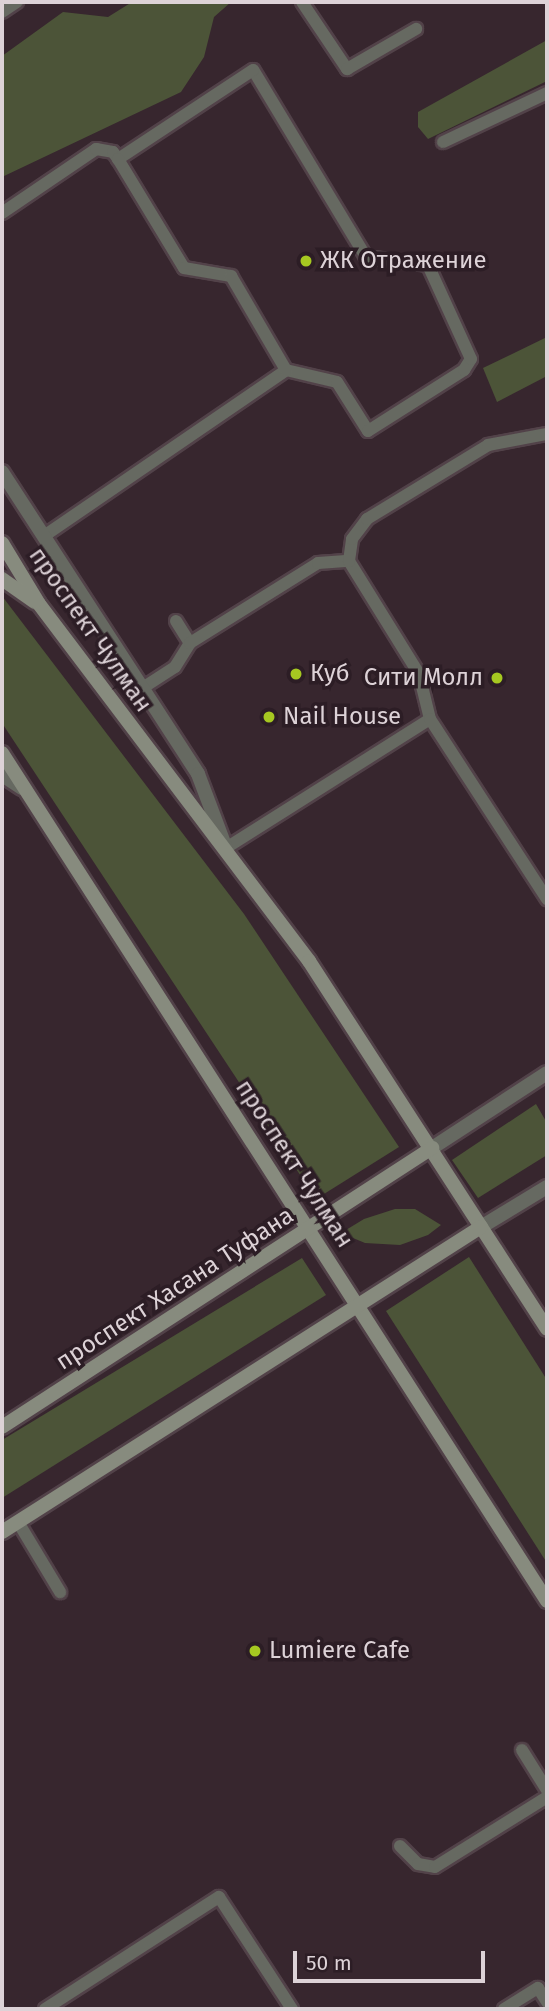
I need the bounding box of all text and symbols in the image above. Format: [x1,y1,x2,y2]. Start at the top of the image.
place label: ЖК Отражение [320,247,487,275]
marker: ЖК Отражение [298,253,314,269]
street label: проспект Чулман [23,542,157,718]
place label: Куб [310,660,350,688]
place label: Сити Молл [364,664,483,692]
marker: Куб [288,666,304,682]
marker: Сити Молл [489,670,505,686]
place label: Nail House [283,703,401,731]
marker: Nail House [261,709,277,725]
street label: проспект Чулман [229,1075,359,1253]
street label: проспект Хасана Туфана [51,1201,299,1377]
place label: Lumiere Cafe [269,1637,410,1665]
marker: Lumiere Cafe [247,1643,263,1659]
scale bar [297,1938,490,1982]
text: 50 m [306,1950,352,1976]

